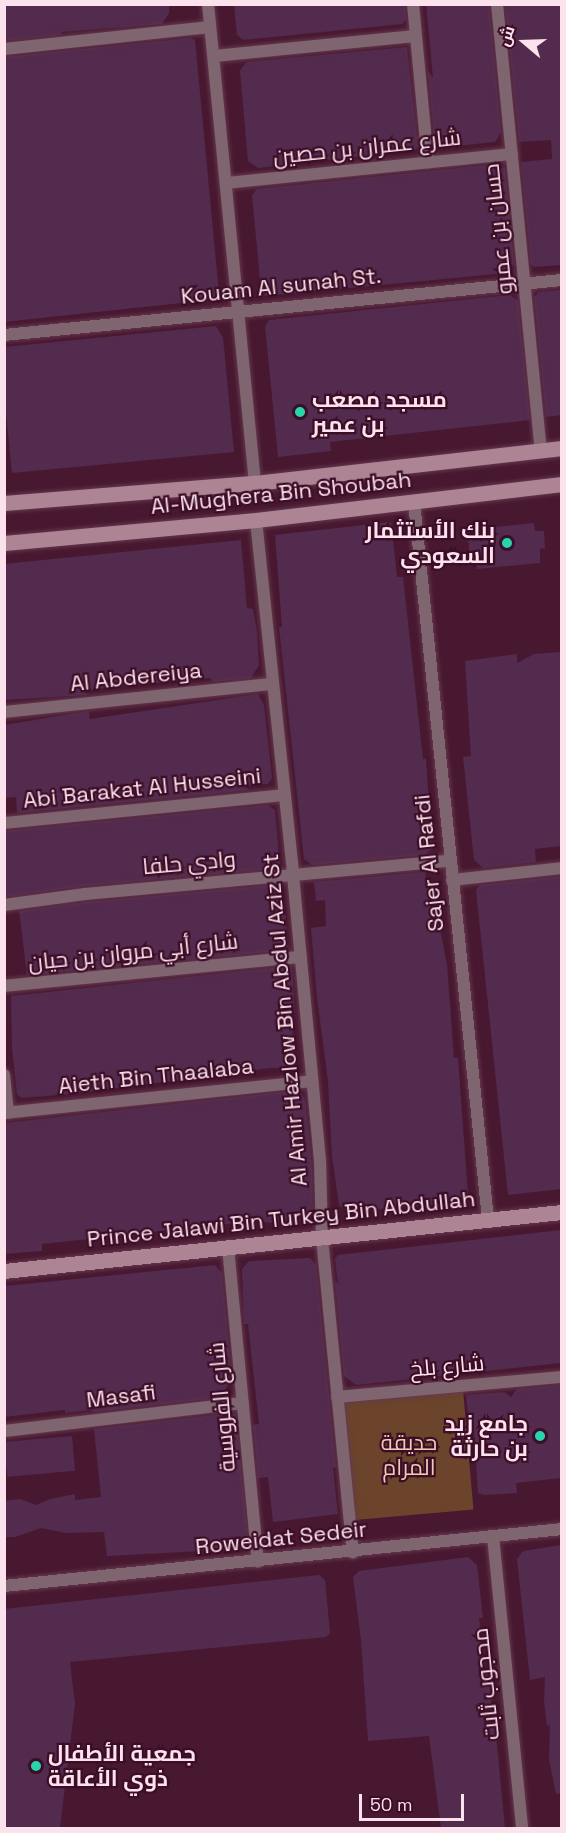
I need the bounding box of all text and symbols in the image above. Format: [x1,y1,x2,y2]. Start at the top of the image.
north arrow [494,12,554,72]
text: ش [493,23,520,49]
street label: شارع عمران بن حصين [272,124,462,170]
street label: حسان بن عمرو [478,162,518,296]
street label: Kouam Al sunah St. [179,262,383,310]
place label: مسجد مصعب بن عمير [312,386,447,438]
marker: مسجد مصعب بن عمير [293,405,307,419]
street label: Al-Mughera Bin Shoubah [149,466,413,520]
place label: بنك الأستثمار السعودي [365,517,495,568]
marker: بنك الأستثمار السعودي [500,536,514,550]
street label: Al Abdereiya [69,657,203,697]
street label: Abi Barakat Al Husseini [22,762,262,814]
street label: Sajer Al Rafdi [409,793,449,933]
street label: وادي حلفا [141,846,237,880]
street label: Al Amir Hazlow Bin Abdul Aziz St [257,852,313,1188]
street label: شارع أبي مروان بن حيان [27,928,239,976]
street label: Aieth Bin Thaalaba [57,1053,255,1099]
street label: Prince Jalawi Bin Turkey Bin Abdullah [85,1185,477,1253]
street label: شارع الفروسية [203,1341,241,1473]
street label: شارع بلخ [409,1350,485,1382]
street label: Masafi [85,1379,157,1413]
place label: جامع زيد بن حارثة [444,1410,528,1462]
park label: حديقة المرام [381,1429,437,1480]
marker: جامع زيد بن حارثة [533,1429,547,1443]
street label: Roweidat Sedeir [194,1516,368,1560]
street label: محجوب ثابت [467,1627,505,1741]
place label: جمعية الأطفال ذوي الأعاقة [48,1740,196,1792]
marker: جمعية الأطفال ذوي الأعاقة [29,1759,43,1773]
scale bar [362,1782,467,1820]
text: 50 m [370,1793,412,1816]

